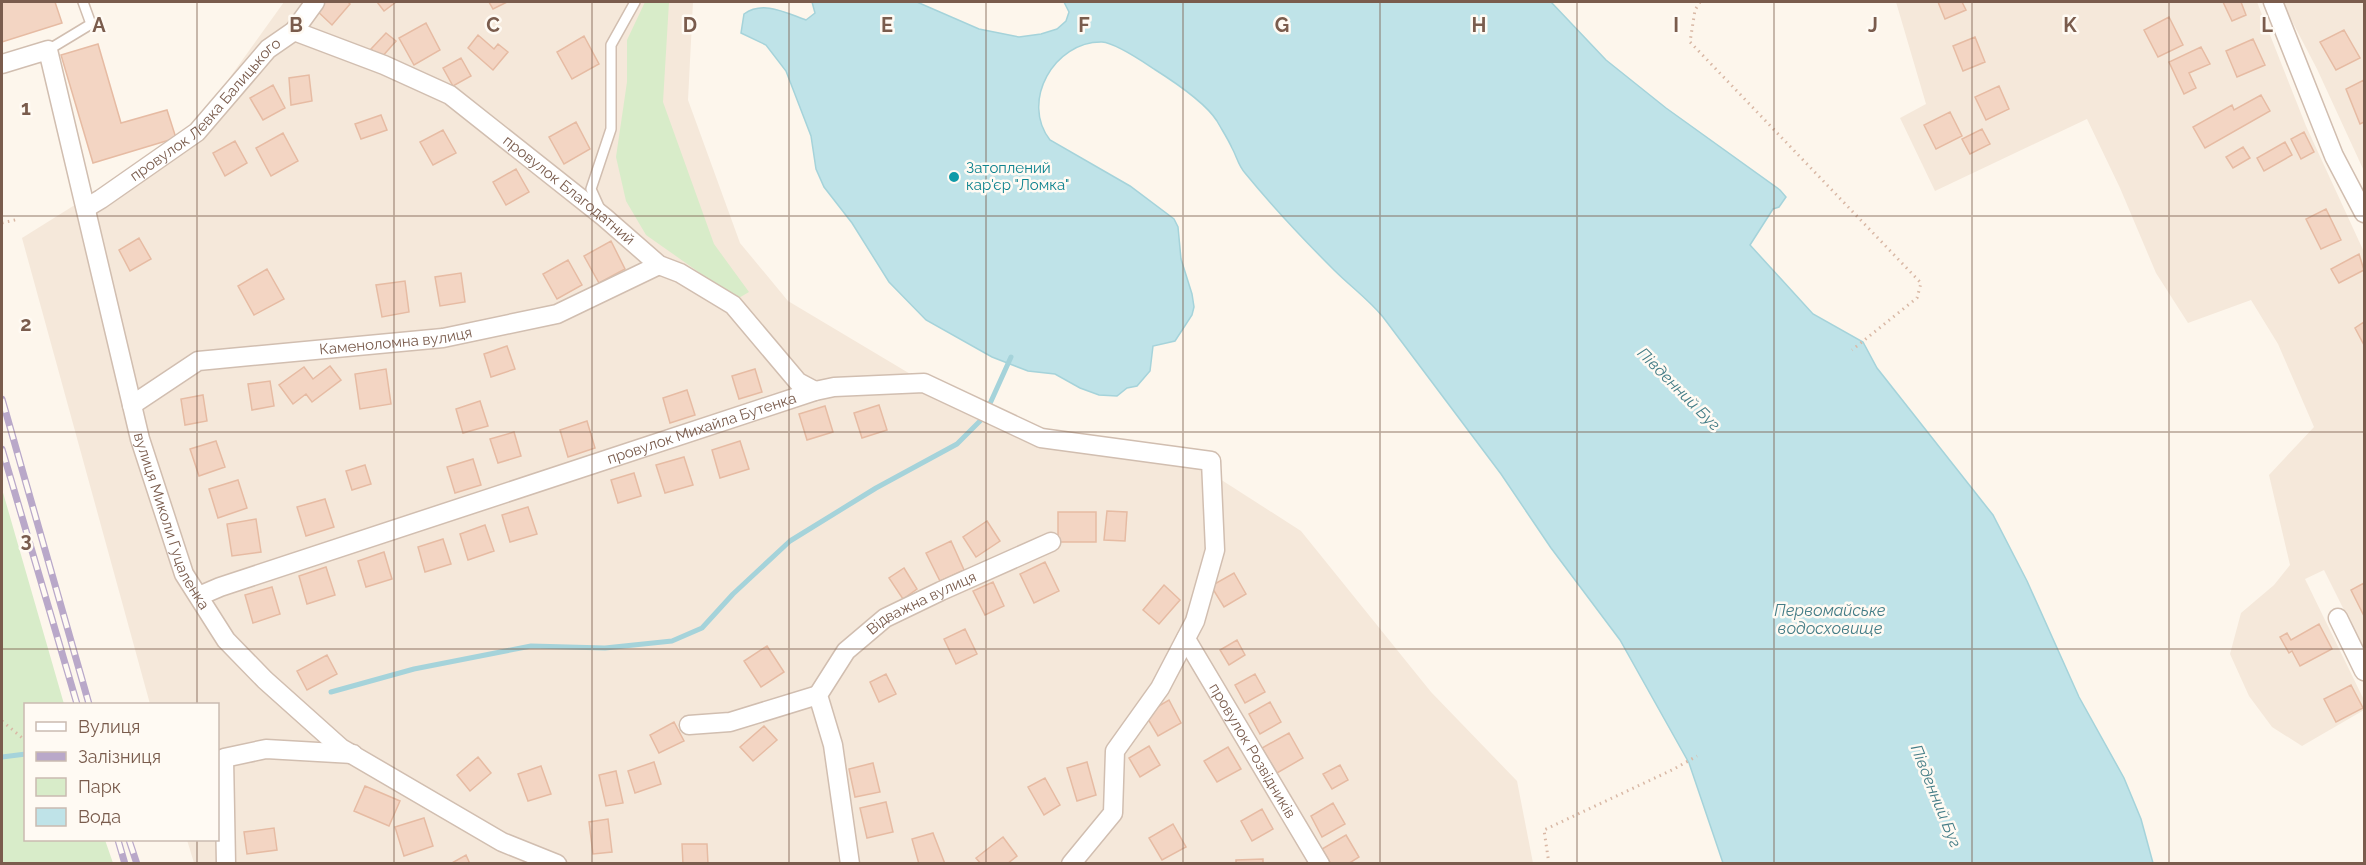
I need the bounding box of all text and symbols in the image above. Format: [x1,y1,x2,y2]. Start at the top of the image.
text: A [92,13,106,37]
text: B [289,13,303,37]
text: C [486,13,500,37]
text: D [683,13,697,37]
text: E [881,13,893,37]
text: F [1078,13,1090,37]
text: G [1275,13,1289,37]
text: H [1472,13,1486,37]
text: I [1673,13,1679,37]
text: J [1868,13,1878,37]
text: K [2063,13,2077,37]
text: L [2261,13,2273,37]
street label: провулок Левка Балицького [126,34,284,185]
text: 1 [21,96,31,120]
street label: провулок Благодатний [499,132,638,249]
place label: Затоплений кар'єр "Ломка" [966,159,1069,194]
marker: Затоплений кар'єр "Ломка" [947,170,961,184]
text: 2 [20,312,32,336]
street label: Каменоломна вулиця [319,323,474,359]
water label: Південний Буг [1634,344,1724,434]
street label: провулок Михайла Бутенка [605,389,798,468]
street label: вулиця Миколи Гуцаленка [130,431,213,613]
text: 3 [20,528,32,552]
street label: Відважна вулиця [863,567,979,639]
water label: Первомайське водосховище [1774,601,1886,638]
street label: провулок Розвідників [1205,680,1300,821]
legend [24,703,219,841]
text: Вулиця [78,716,140,737]
water label: Південний Буг [1907,742,1965,850]
text: Залізниця [78,746,161,767]
text: Парк [78,776,121,797]
text: Вода [78,806,121,827]

